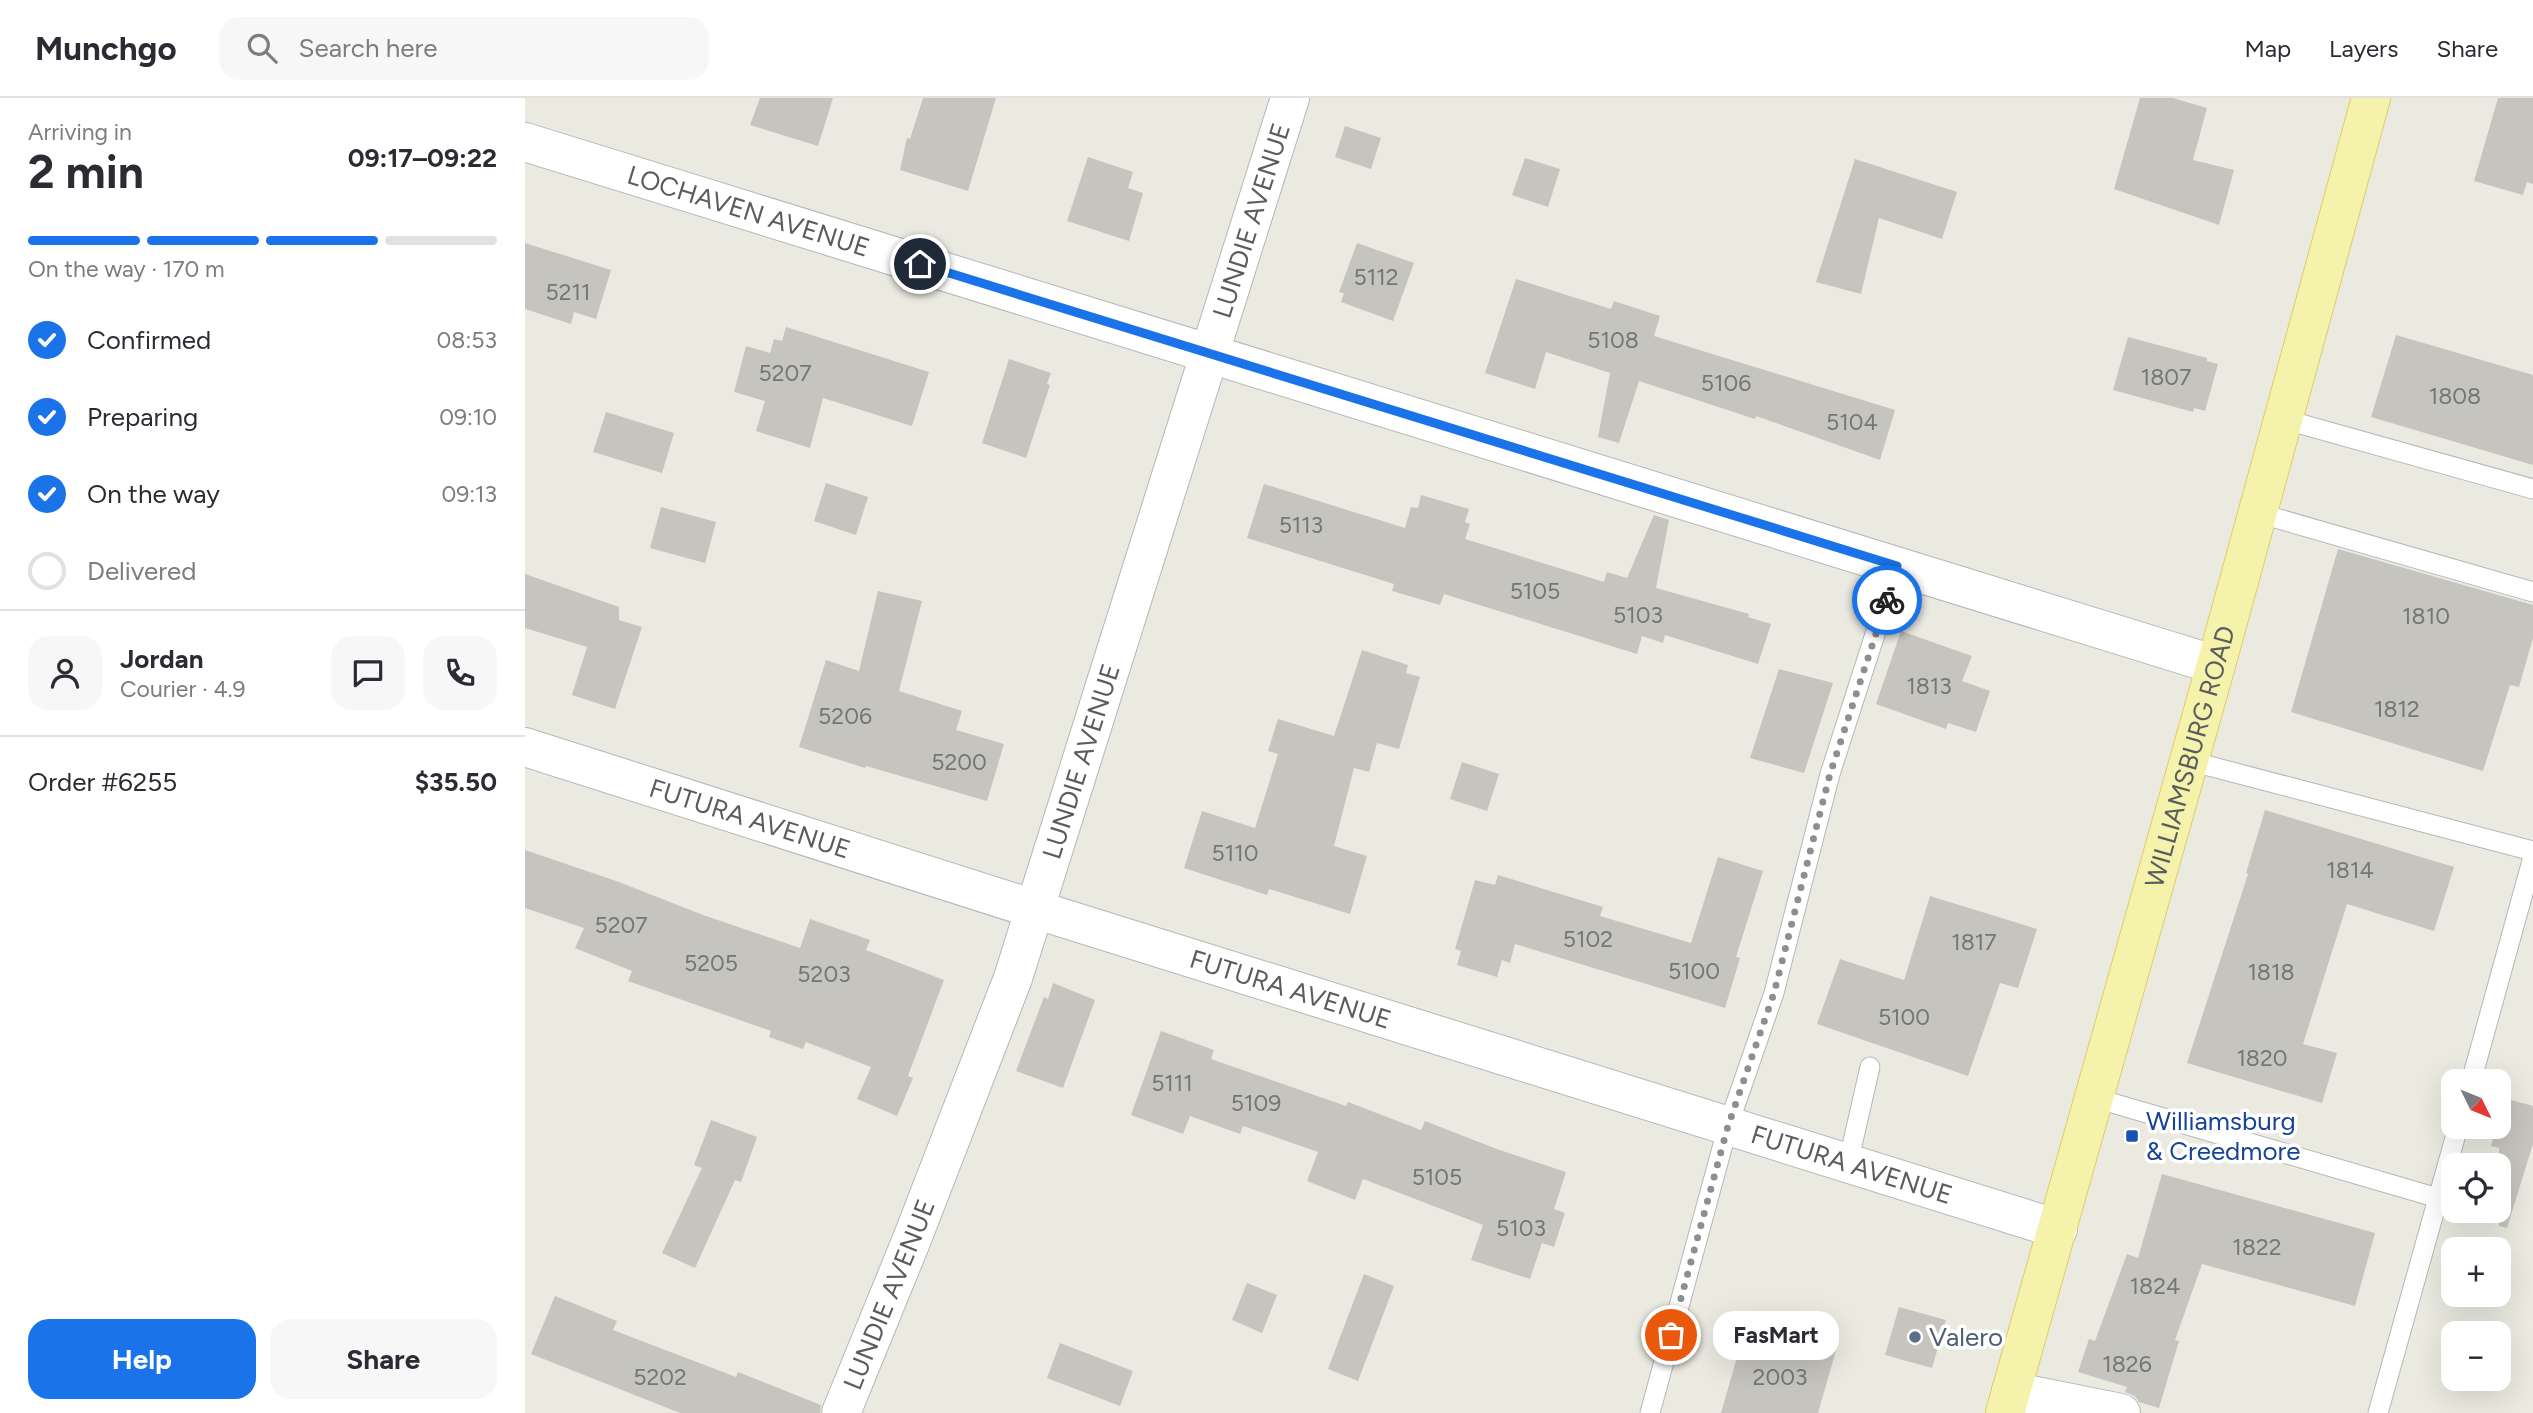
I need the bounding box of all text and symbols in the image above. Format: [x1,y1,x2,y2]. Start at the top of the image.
search box [219,17,709,80]
text: Munchgo [35,29,177,68]
icon: search [243,29,281,67]
text: Search here [299,32,438,64]
text: Map [2244,34,2291,63]
text: Layers [2329,34,2398,63]
text: Share [2436,34,2498,63]
text: Arriving in [28,118,132,146]
street label: LUNDIE AVENUE [1206,119,1297,322]
text: 09:17–09:22 [348,142,497,174]
text: 2 min [28,144,144,200]
street label: LOCHAVEN AVENUE [624,159,874,264]
pin [890,234,950,294]
icon: home [901,245,939,283]
text: On the way · 170 m [28,255,225,283]
house number: 5112 [1353,263,1399,291]
house number: 5211 [545,278,591,306]
icon: check [28,321,66,359]
text: Confirmed [87,324,211,356]
text: 08:53 [437,326,497,354]
house number: 5108 [1587,326,1639,354]
house number: 5207 [758,359,812,387]
house number: 1807 [2141,363,2191,391]
house number: 5106 [1701,369,1751,397]
house number: 1808 [2429,382,2481,410]
icon: check [28,398,66,436]
text: Preparing [87,401,198,433]
text: 09:10 [439,403,497,431]
house number: 5104 [1826,408,1878,436]
icon: check [28,475,66,513]
text: On the way [87,478,220,510]
text: 09:13 [441,480,497,508]
house number: 5113 [1279,511,1323,539]
text: Delivered [87,555,196,587]
courier [1852,565,1922,635]
house number: 5105 [1510,577,1560,605]
icon: bike [1868,581,1906,619]
house number: 5103 [1613,601,1663,629]
house number: 1810 [2402,602,2450,630]
street label: WILLIAMSBURG ROAD [2138,622,2242,891]
button: person [28,636,102,710]
button: chat [331,636,405,710]
button: phone [423,636,497,710]
text: Jordan [120,643,203,675]
street label: LUNDIE AVENUE [1036,660,1127,863]
house number: 1813 [1906,672,1952,700]
text: Courier · 4.9 [120,675,246,703]
house number: 1812 [2374,695,2420,723]
house number: 5206 [818,702,872,730]
house number: 5200 [931,748,987,776]
text: Order #6255 [28,766,177,798]
text: $35.50 [415,766,497,798]
street label: FUTURA AVENUE [645,772,854,866]
house number: 5110 [1212,839,1258,867]
house number: 1814 [2326,856,2374,884]
house number: 5207 [594,911,648,939]
house number: 5102 [1563,925,1613,953]
house number: 1817 [1951,928,1997,956]
street label: FUTURA AVENUE [1186,943,1395,1036]
house number: 5205 [684,949,738,977]
house number: 5100 [1668,957,1720,985]
house number: 1818 [2247,958,2295,986]
house number: 5203 [797,960,851,988]
house number: 5100 [1878,1003,1930,1031]
house number: 1820 [2236,1044,2288,1072]
house number: 5111 [1151,1069,1193,1097]
north arrow [2441,1069,2511,1139]
map controls [2441,1069,2511,1391]
house number: 5109 [1231,1089,1281,1117]
place label: Williamsburg & Creedmore [2146,1105,2301,1167]
street label: FUTURA AVENUE [1747,1118,1956,1211]
marker: Williamsburg & Creedmore [2124,1128,2140,1144]
button: locate [2441,1153,2511,1223]
house number: 5105 [1412,1163,1462,1191]
street label: LUNDIE AVENUE [836,1195,942,1394]
house number: 5103 [1496,1214,1546,1242]
house number: 1822 [2232,1233,2282,1261]
button: + [2441,1237,2511,1307]
house number: 1824 [2130,1272,2180,1300]
pin [1641,1305,1701,1365]
callout: FasMart [1713,1310,1839,1360]
icon: bag [1652,1316,1690,1354]
button: Help [28,1319,256,1399]
button: Share [270,1319,497,1399]
text: FasMart [1733,1321,1819,1349]
place label: Valero [1929,1321,2003,1353]
button: − [2441,1321,2511,1391]
marker: Valero [1907,1329,1923,1345]
house number: 1826 [2102,1350,2152,1378]
house number: 5202 [633,1363,687,1391]
house number: 2003 [1753,1363,1807,1391]

